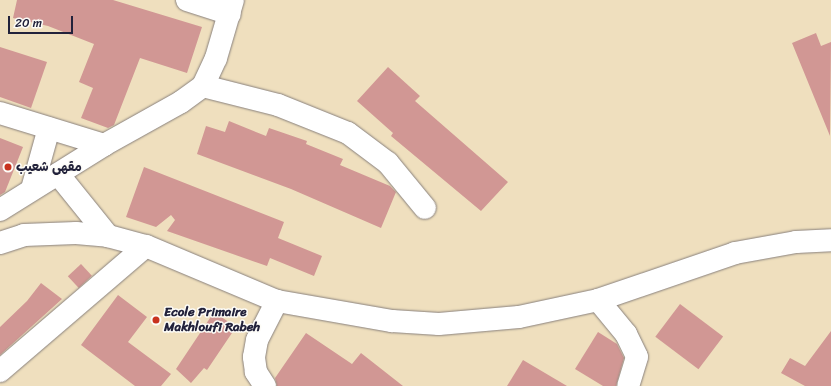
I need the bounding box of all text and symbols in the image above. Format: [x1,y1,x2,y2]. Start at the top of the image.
scale bar [10,8,75,34]
text: 20 m [15,12,42,34]
place label: مقهى شعيب [16,159,82,175]
marker: مقهى شعيب [3,162,13,172]
place label: Ecole Primaire Makhloufi Rabeh [164,305,260,336]
marker: Ecole Primaire Makhloufi Rabeh [151,315,161,325]

